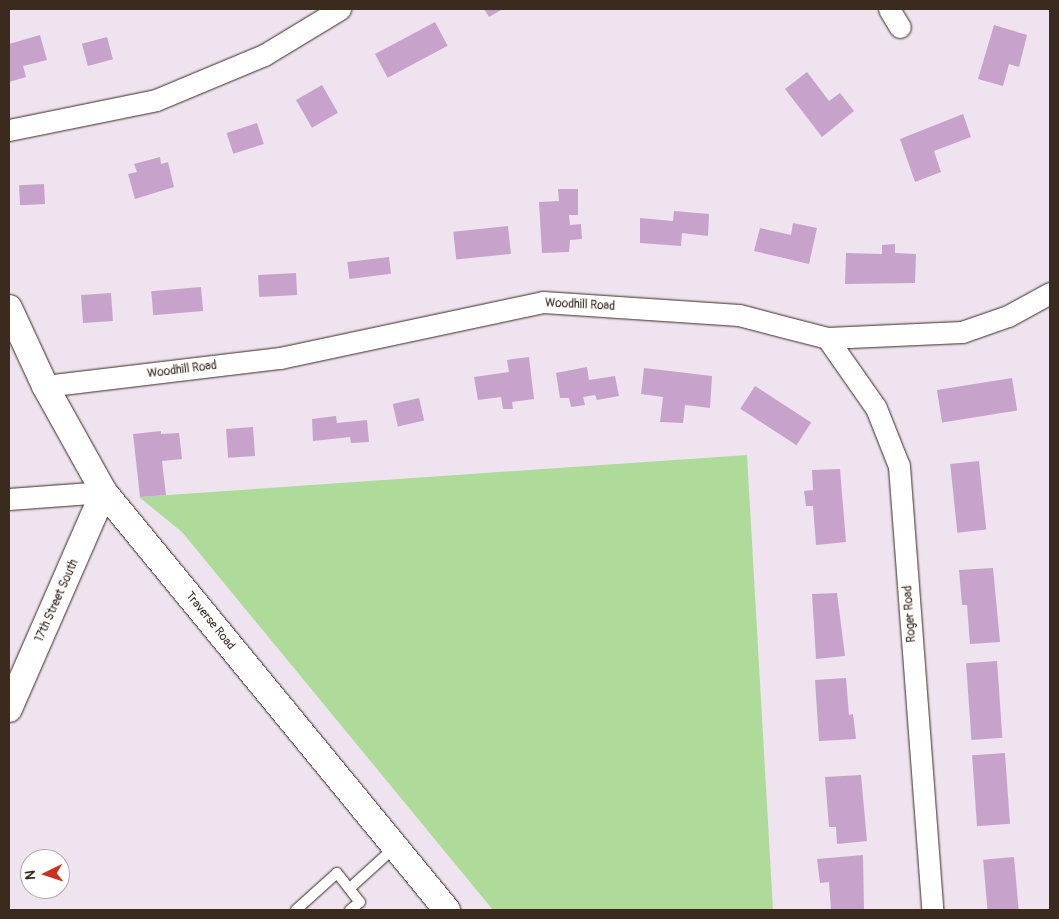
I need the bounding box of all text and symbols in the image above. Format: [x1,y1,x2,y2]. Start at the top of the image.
street label: Woodhill Road [545,296,615,314]
street label: Woodhill Road [146,359,218,381]
street label: 17th Street South [32,557,82,645]
street label: Roger Road [901,585,919,643]
street label: Traverse Road [182,589,238,653]
north arrow [20,849,70,899]
text: N [22,870,39,880]

